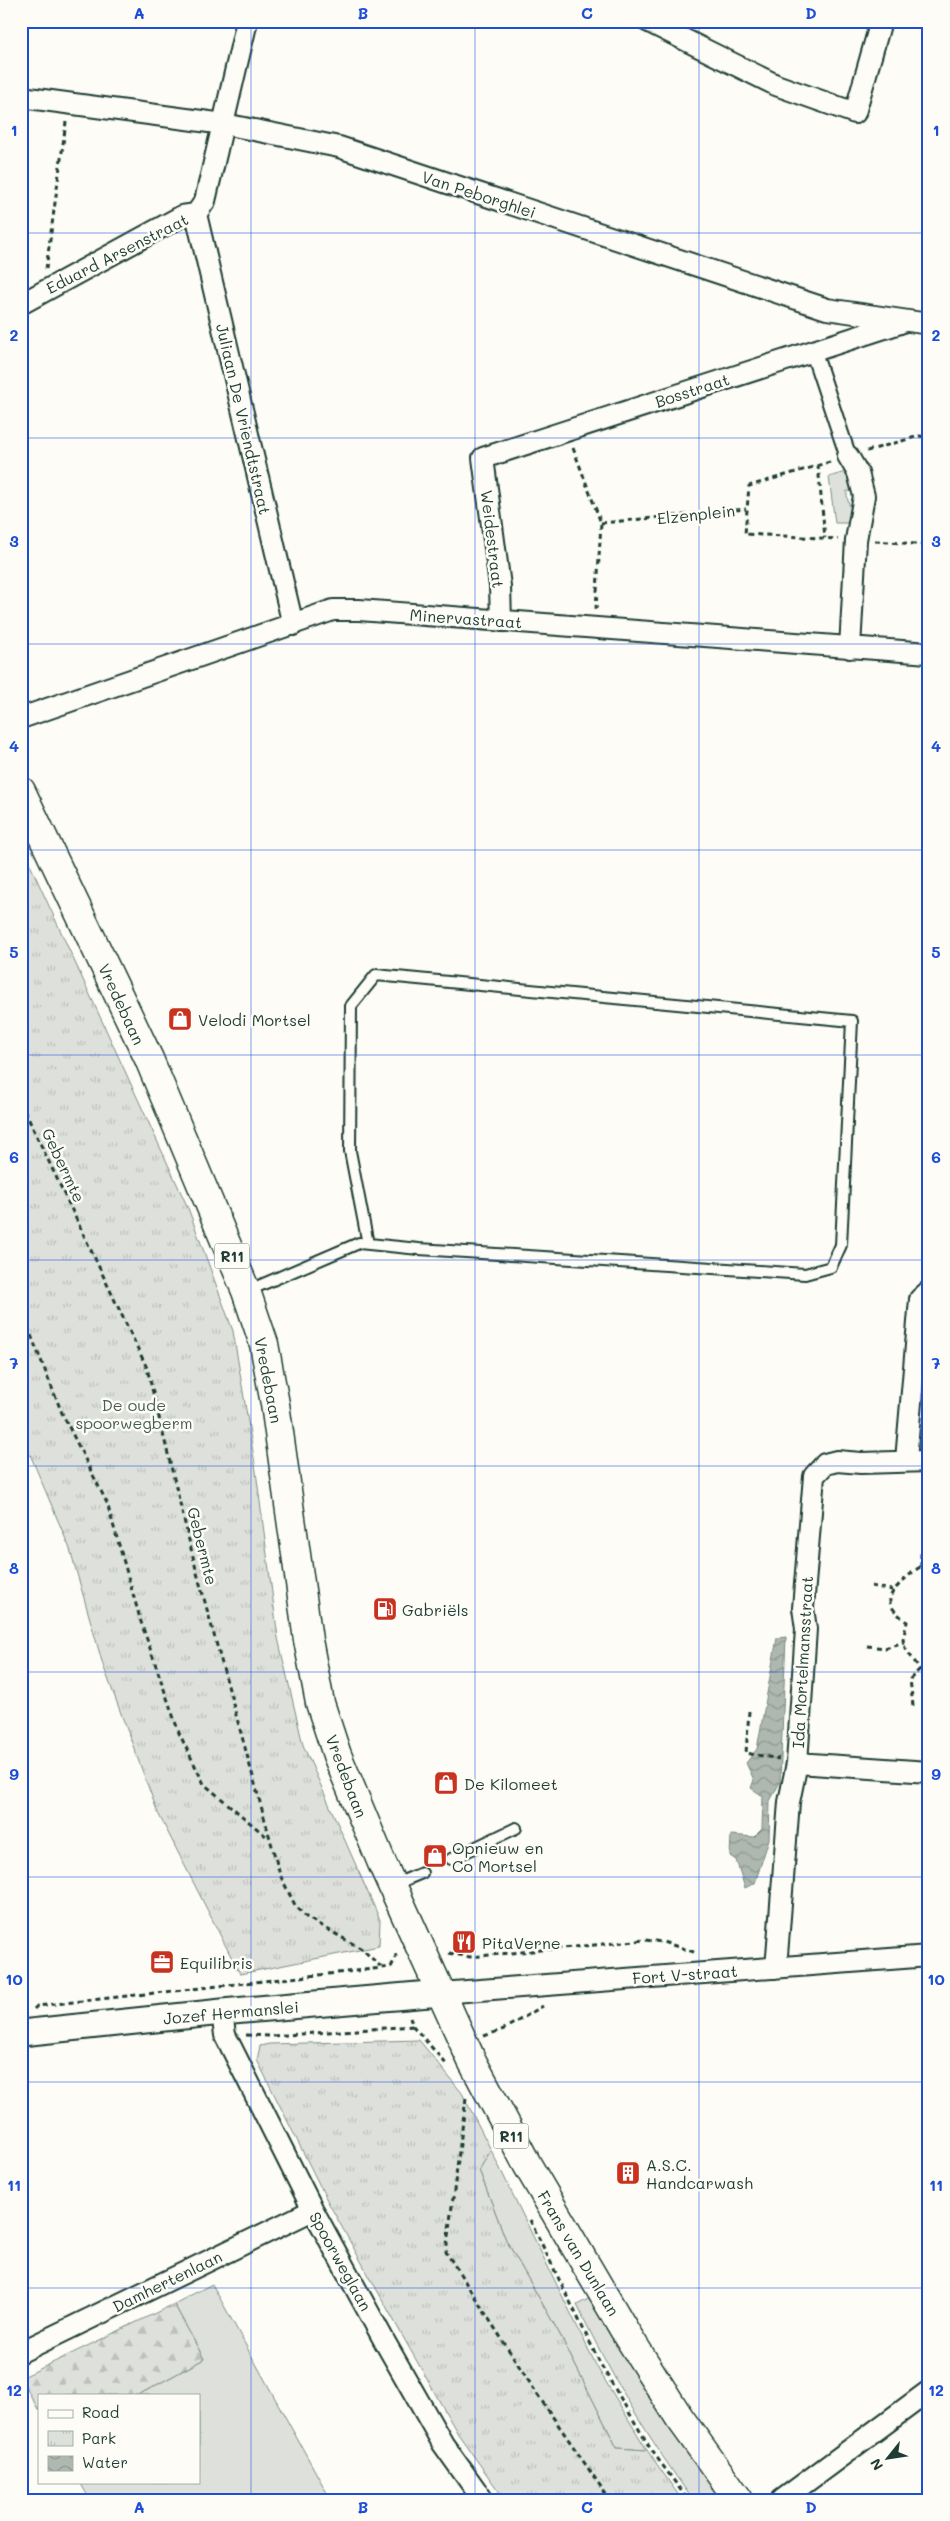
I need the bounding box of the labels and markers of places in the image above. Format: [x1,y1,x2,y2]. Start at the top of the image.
shop icon: Velodi Mortsel [167,1006,193,1032]
place label: Velodi Mortsel [198,1009,311,1030]
fuel station icon: Gabriëls [372,1596,398,1622]
place label: Gabriëls [402,1599,469,1620]
shop icon: De Kilomeet [433,1770,459,1796]
place label: De Kilomeet [464,1773,558,1794]
place label: Opnieuw en Co Mortsel [452,1837,543,1876]
shop icon: Opnieuw en Co Mortsel [422,1843,448,1869]
restaurant icon: PitaVerne [451,1929,477,1955]
place label: PitaVerne [482,1932,561,1953]
office icon: Equilibris [149,1949,175,1975]
place label: Equilibris [180,1952,253,1973]
place label: A.S.C. Handcarwash [646,2154,753,2193]
building icon: A.S.C. Handcarwash [615,2160,641,2186]

